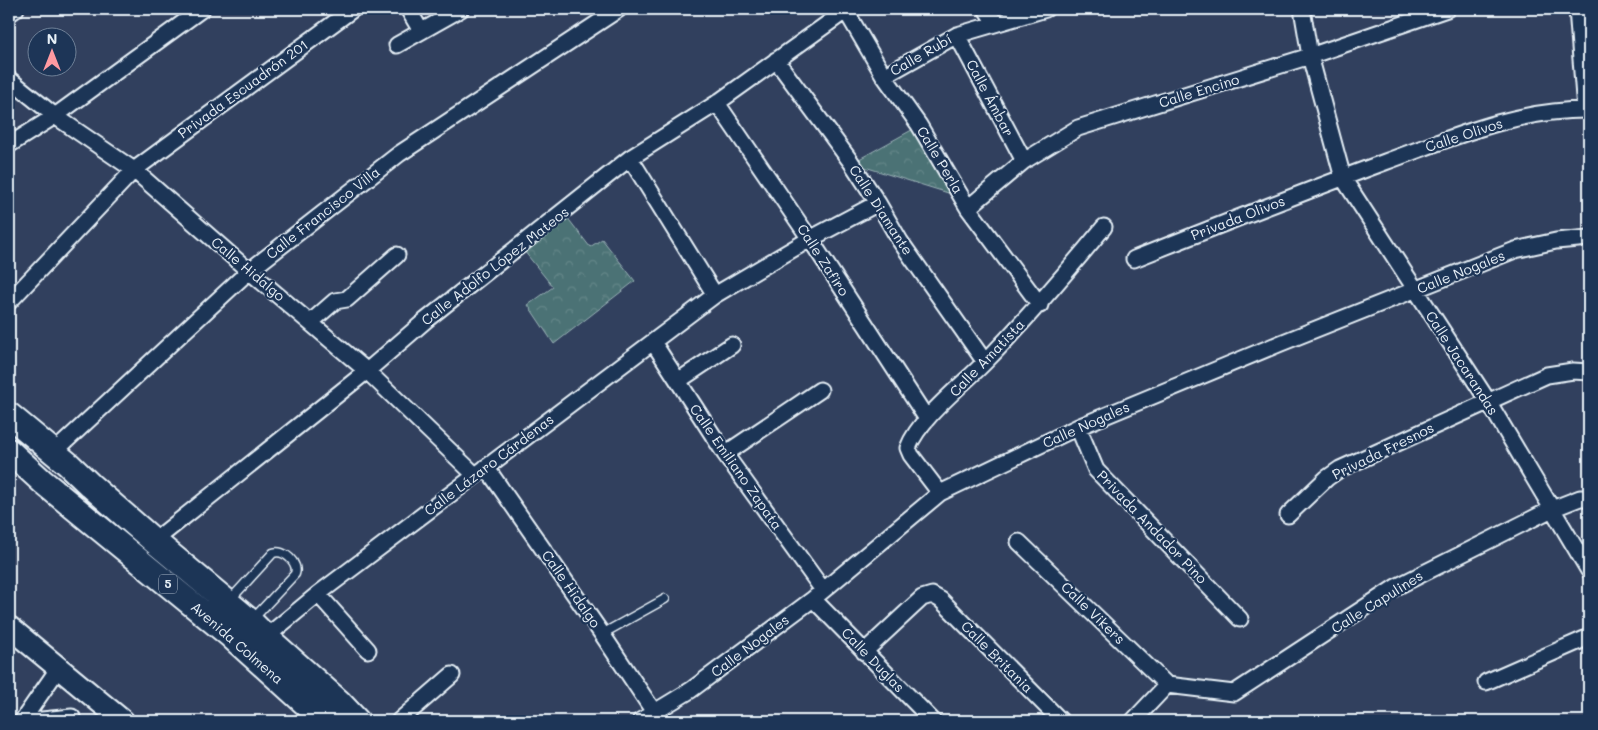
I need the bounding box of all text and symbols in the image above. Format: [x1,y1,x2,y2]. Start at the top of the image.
north arrow [28,28,78,78]
text: N [47,29,57,48]
street label: Calle Rubí [886,29,955,80]
street label: Privada Escuadrón 201 [174,35,312,142]
street label: Calle Ámbar [962,56,1019,139]
street label: Calle Encino [1156,69,1241,112]
street label: Calle Olivos [1423,113,1505,156]
street label: Calle Perla [913,123,968,197]
street label: Calle Diamante [845,161,918,259]
street label: Calle Francisco Villa [262,162,384,263]
street label: Privada Olivos [1188,191,1288,244]
street label: Calle Adolfo López Mateos [417,202,572,329]
street label: Calle Zafiro [793,220,854,299]
street label: Calle Hidalgo [207,232,289,305]
street label: Calle Nogales [1414,245,1508,298]
street label: Calle Jacarandas [1422,307,1503,418]
street label: Calle Amatista [945,315,1028,400]
street label: Calle Nogales [1039,397,1132,452]
street label: Calle Emiliano Zapata [686,400,787,534]
street label: Calle Lázaro Cárdenas [420,410,557,520]
street label: Privada Fresnos [1329,418,1437,483]
street label: Privada Andador Pino [1093,466,1212,587]
street label: Calle Hidalgo [538,546,605,631]
street label: Calle Capulines [1327,566,1426,637]
road number: 5 [159,574,177,594]
street label: Calle Vikers [1057,577,1129,648]
street label: Avenida Colmena [187,597,288,688]
street label: Calle Nogales [707,610,793,681]
street label: Calle Britania [957,617,1037,697]
street label: Calle Duglas [838,623,909,696]

